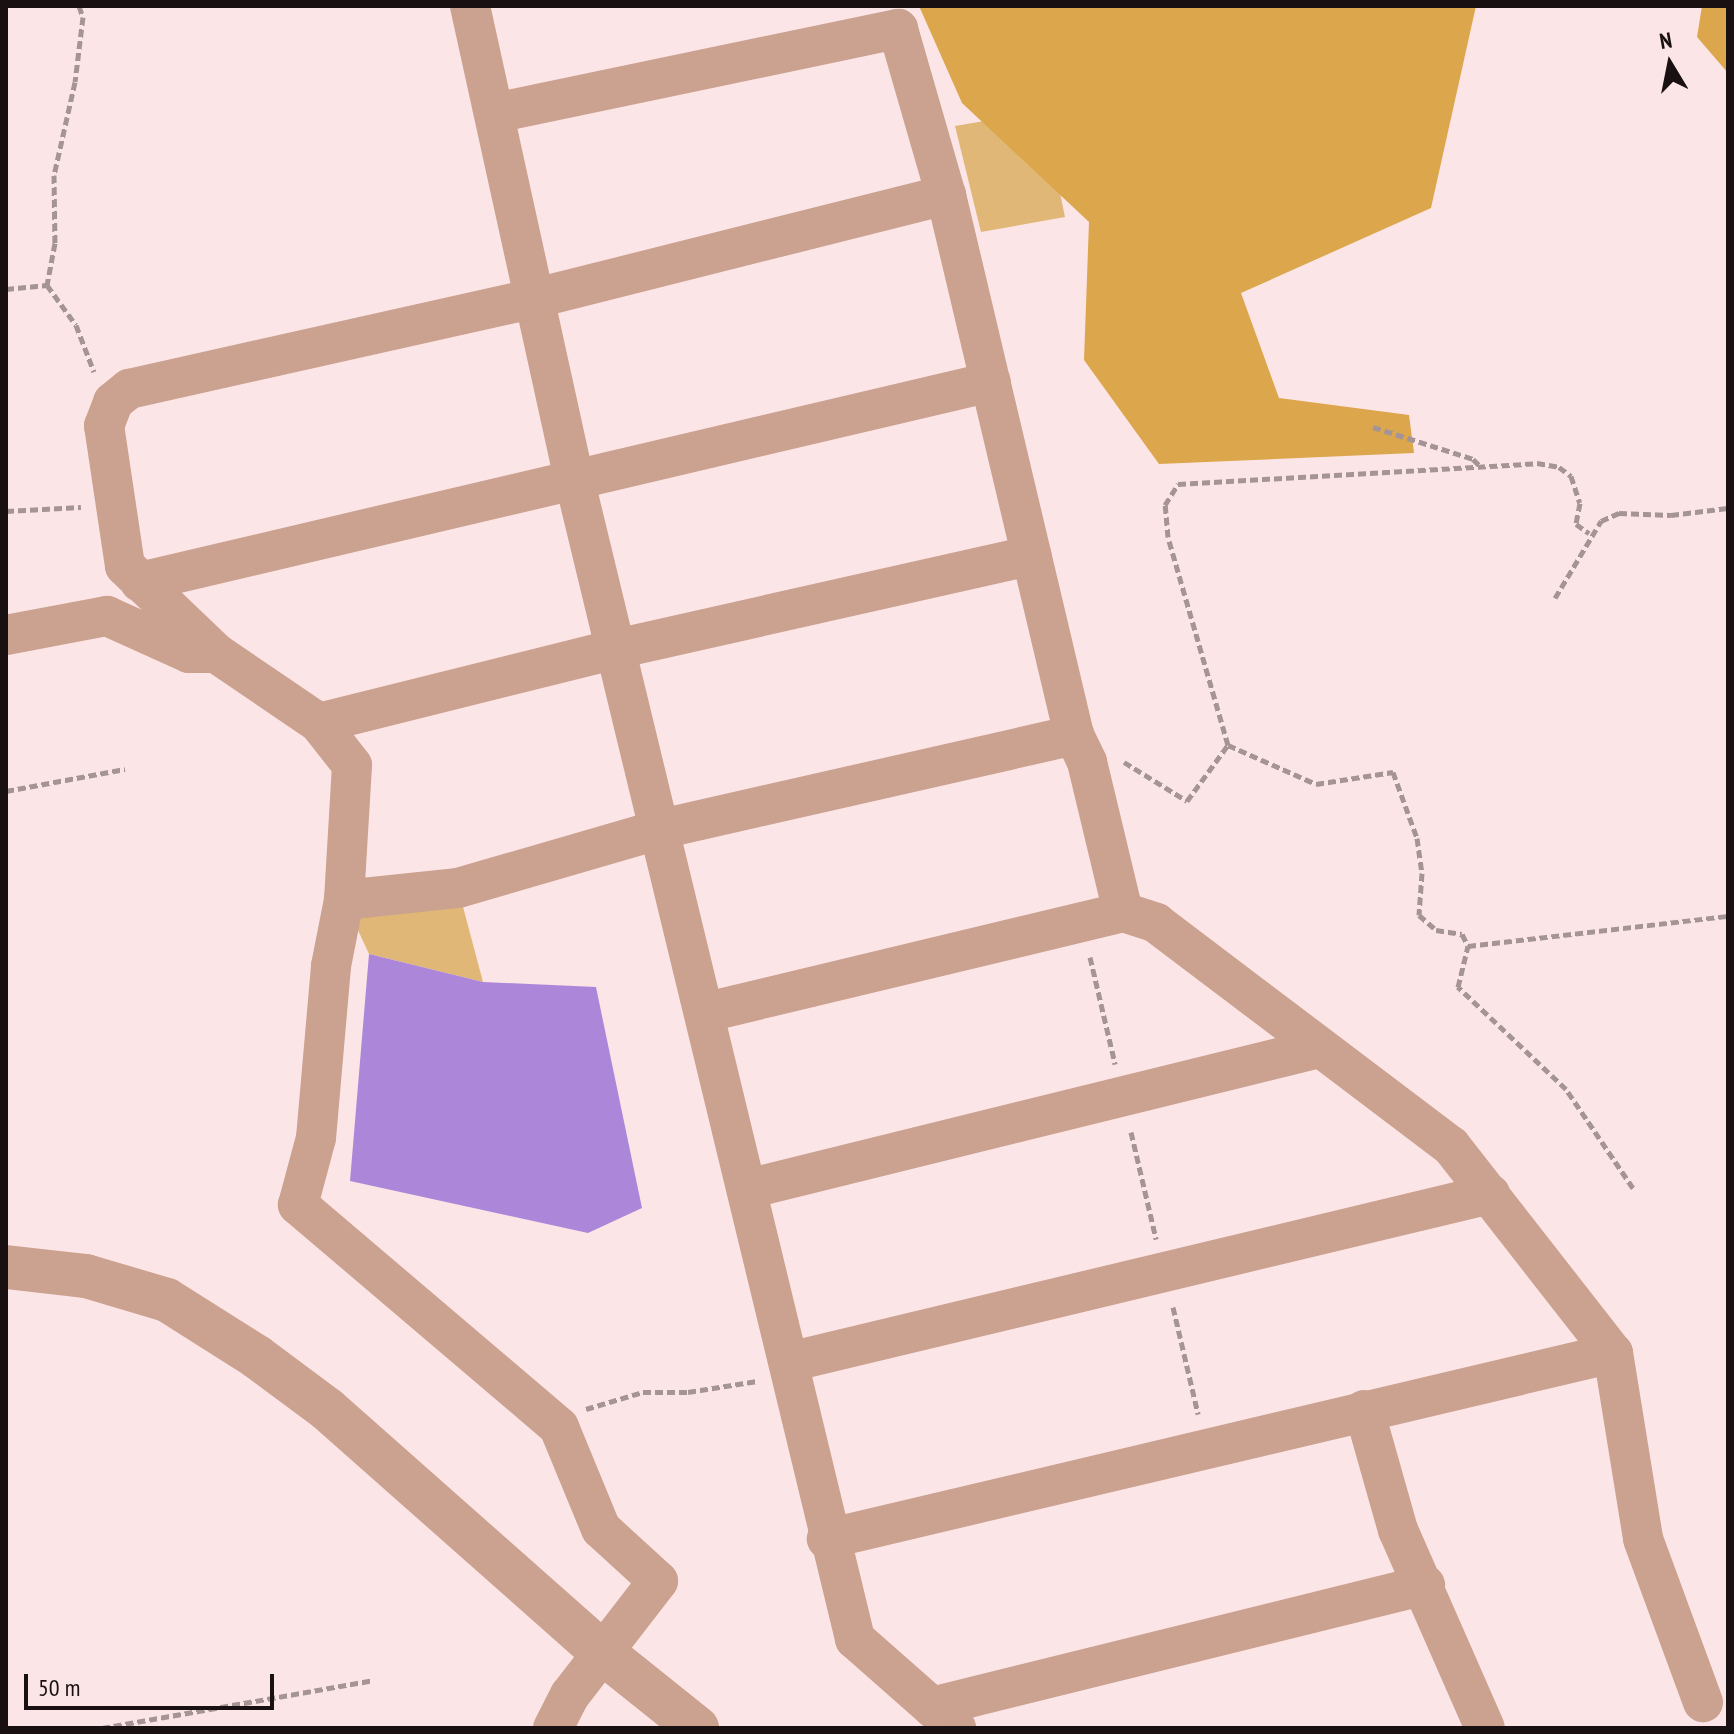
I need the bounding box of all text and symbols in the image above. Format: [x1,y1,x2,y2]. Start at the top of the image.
north arrow [1630,24,1710,104]
text: N [1658,26,1674,55]
scale bar [28,1658,278,1708]
text: 50 m [38,1672,80,1703]

